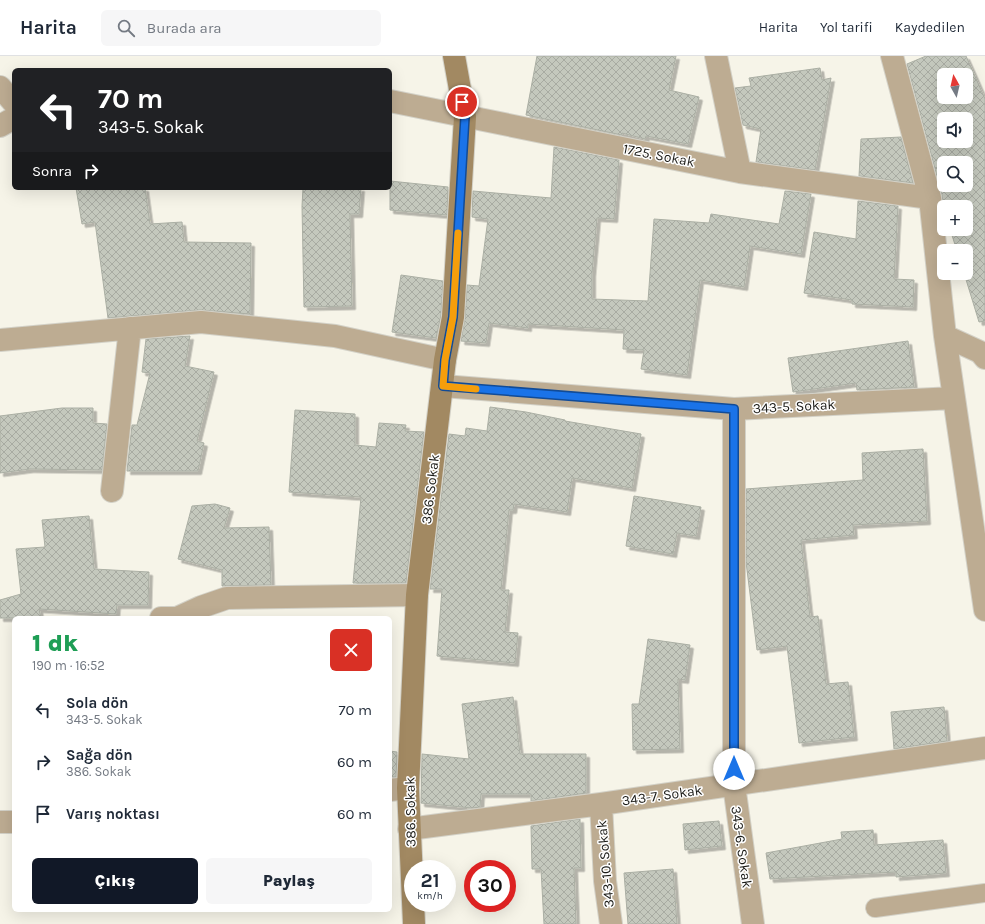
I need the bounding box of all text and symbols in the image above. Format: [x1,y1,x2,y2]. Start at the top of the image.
search box [101,10,381,46]
text: Harita [20,17,77,39]
icon: search [115,17,137,39]
text: Burada ara [147,19,222,37]
text: Harita [759,19,798,36]
text: Yol tarifi [820,19,873,36]
text: Kaydedilen [895,19,965,36]
north arrow [937,68,973,104]
map controls [937,68,973,280]
text: 70 m [98,82,163,115]
icon: left [32,84,84,136]
pin [445,85,479,119]
icon: arrive [451,91,473,113]
button: sound [937,112,973,148]
text: 343-5. Sokak [98,116,204,138]
street label: 1725. Sokak [622,140,696,171]
button: search [937,156,973,192]
icon: right [80,160,102,182]
text: Sonra [32,162,72,180]
button: + [937,200,973,236]
button: − [937,244,973,280]
street label: 343-5. Sokak [752,396,836,417]
street label: 386. Sokak [418,453,443,525]
text: 1 dk [32,629,78,657]
button: close [330,629,372,671]
text: 190 m · 16:52 [32,658,105,673]
text: Sola dön [66,694,128,712]
icon: left [32,699,54,721]
text: 70 m [338,701,372,719]
text: 343-5. Sokak [66,712,143,727]
text: Sağa dön [66,746,133,764]
position arrow [713,748,755,790]
icon: right [32,751,54,773]
text: 60 m [337,753,372,771]
text: 386. Sokak [66,764,131,779]
street label: 386. Sokak [401,777,420,847]
street label: 343-7. Sokak [621,781,704,810]
icon: arrive [32,803,54,825]
text: Varış noktası [66,805,160,823]
text: 60 m [337,805,372,823]
street label: 343-6. Sokak [727,805,756,889]
street label: 343-10. Sokak [593,819,618,908]
button: Çıkış [32,858,198,904]
button: Paylaş [206,858,372,904]
speed limit sign: 30 [464,860,516,912]
text: 21 [420,869,440,892]
text: km/h [417,890,443,902]

